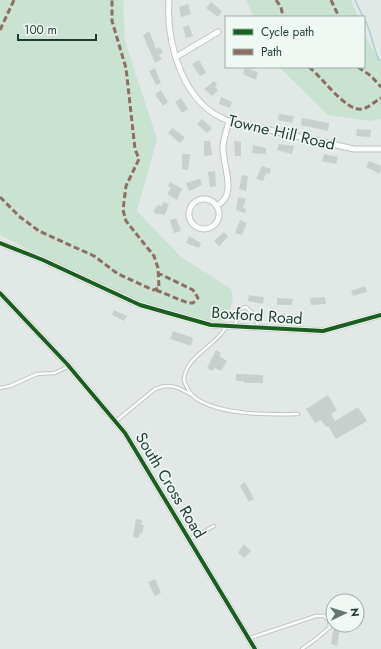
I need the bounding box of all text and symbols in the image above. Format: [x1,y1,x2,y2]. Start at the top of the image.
scale bar [18,16,96,42]
legend [225,16,365,68]
text: 100 m [24,21,57,39]
text: Cycle path [261,23,314,41]
text: Path [261,43,282,61]
street label: Towne Hill Road [226,109,338,156]
street label: Boxford Road [211,301,303,330]
street label: South Cross Road [130,428,211,543]
north arrow [325,593,365,633]
text: N [347,607,363,617]

